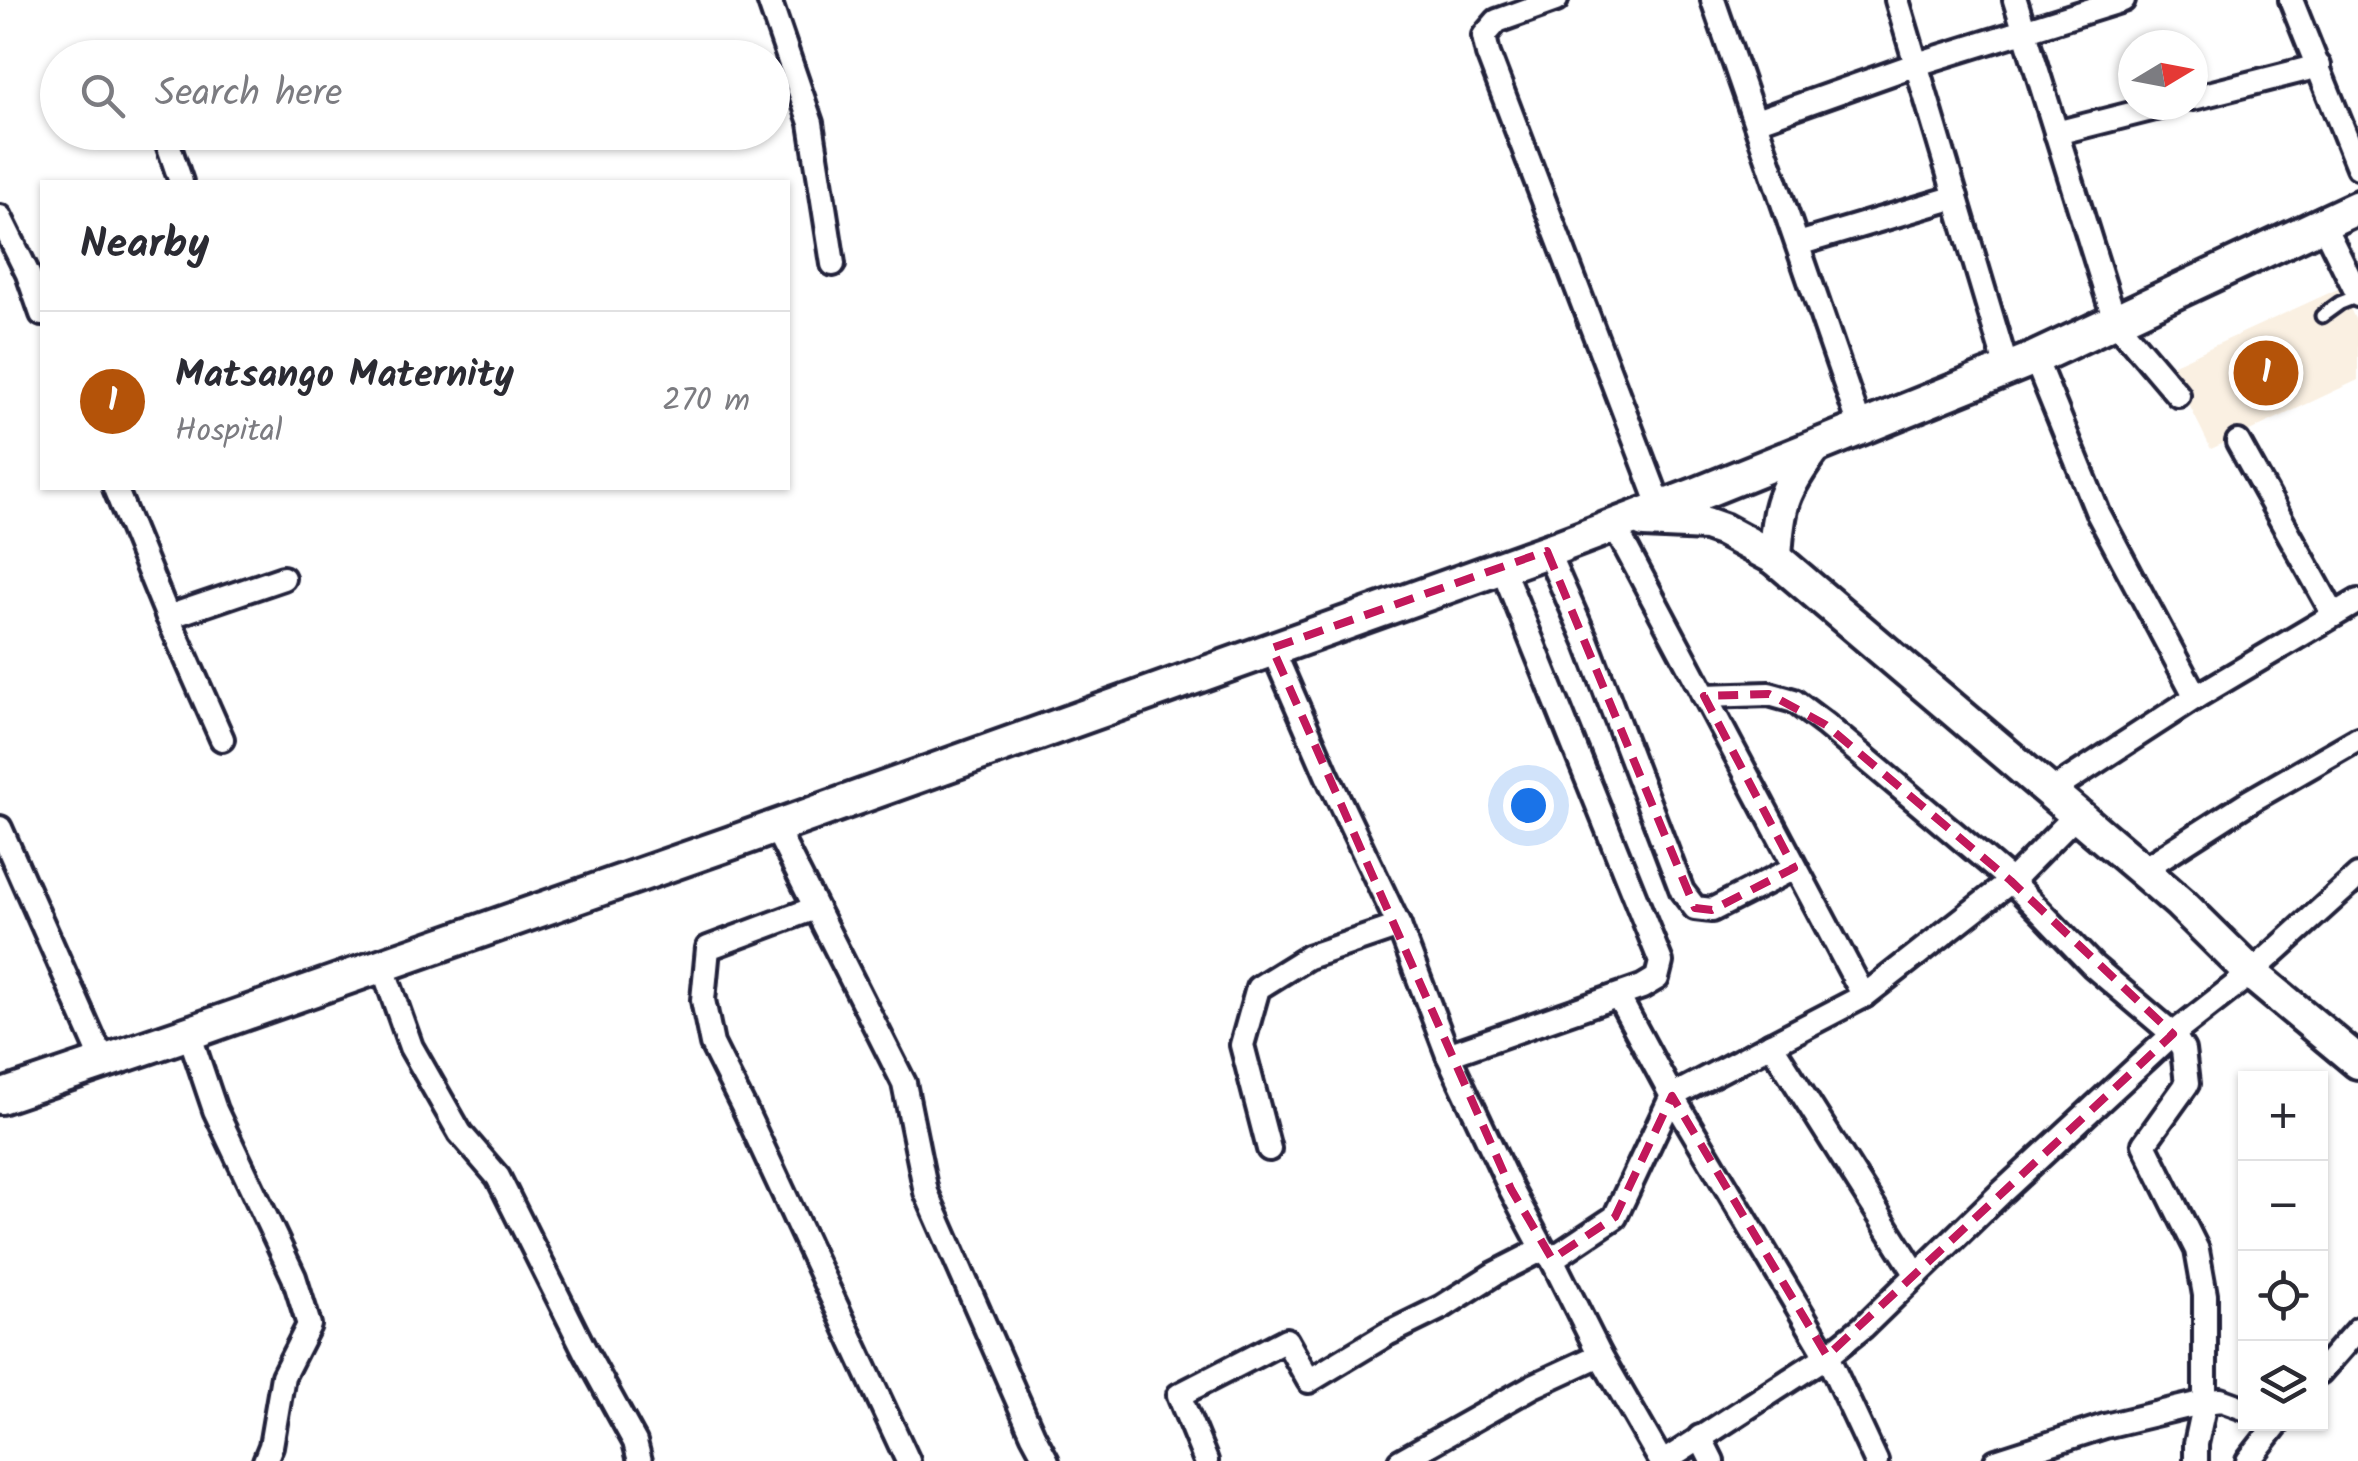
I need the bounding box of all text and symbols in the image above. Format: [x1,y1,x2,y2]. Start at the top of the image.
north arrow [2118,30,2208,120]
search box [40,40,790,150]
text: Search here [155,65,342,125]
icon: search [75,68,130,123]
text: Nearby [80,212,209,279]
pin: 1 [2234,336,2298,410]
text: Matsango Maternity [175,346,514,406]
text: 1 [108,376,117,427]
text: 270 m [662,376,750,427]
text: Hospital [175,406,283,457]
your location [1503,780,1554,831]
map controls [2238,1071,2328,1431]
button: + [2238,1071,2328,1161]
button: − [2238,1161,2328,1251]
button: locate [2238,1251,2328,1341]
button: layers [2238,1341,2328,1431]

